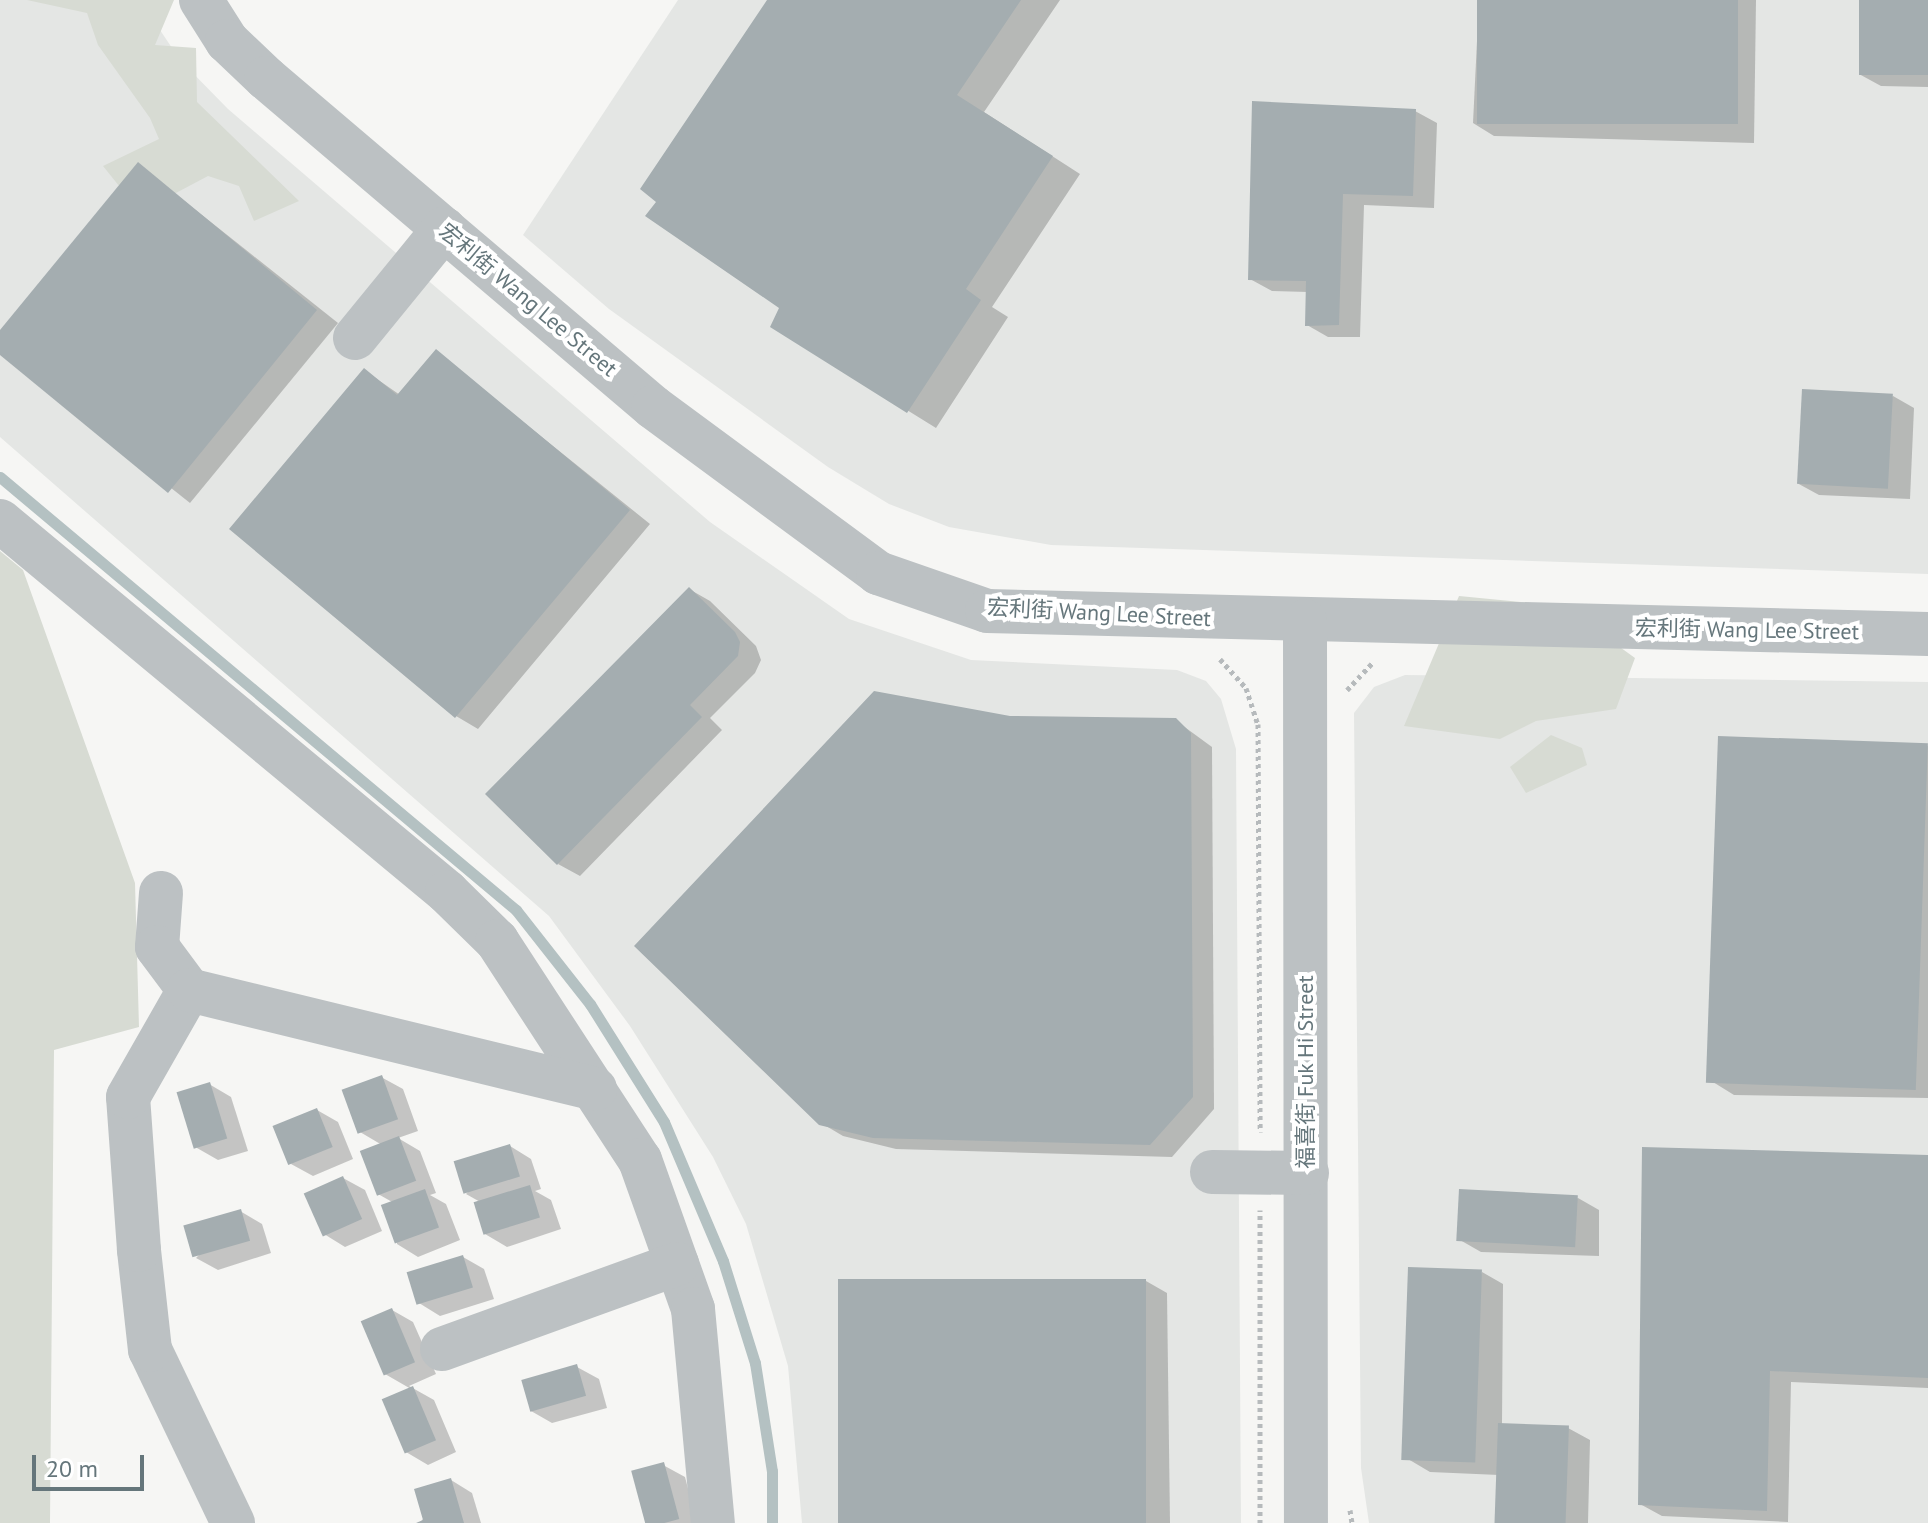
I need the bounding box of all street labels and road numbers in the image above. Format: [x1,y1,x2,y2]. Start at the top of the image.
street label: 宏利街 Wang Lee Street [434,218,622,382]
street label: 宏利街 Wang Lee Street [986,594,1212,632]
street label: 宏利街 Wang Lee Street [1635,615,1859,645]
street label: 福喜街 Fuk Hi Street [1293,975,1319,1169]

